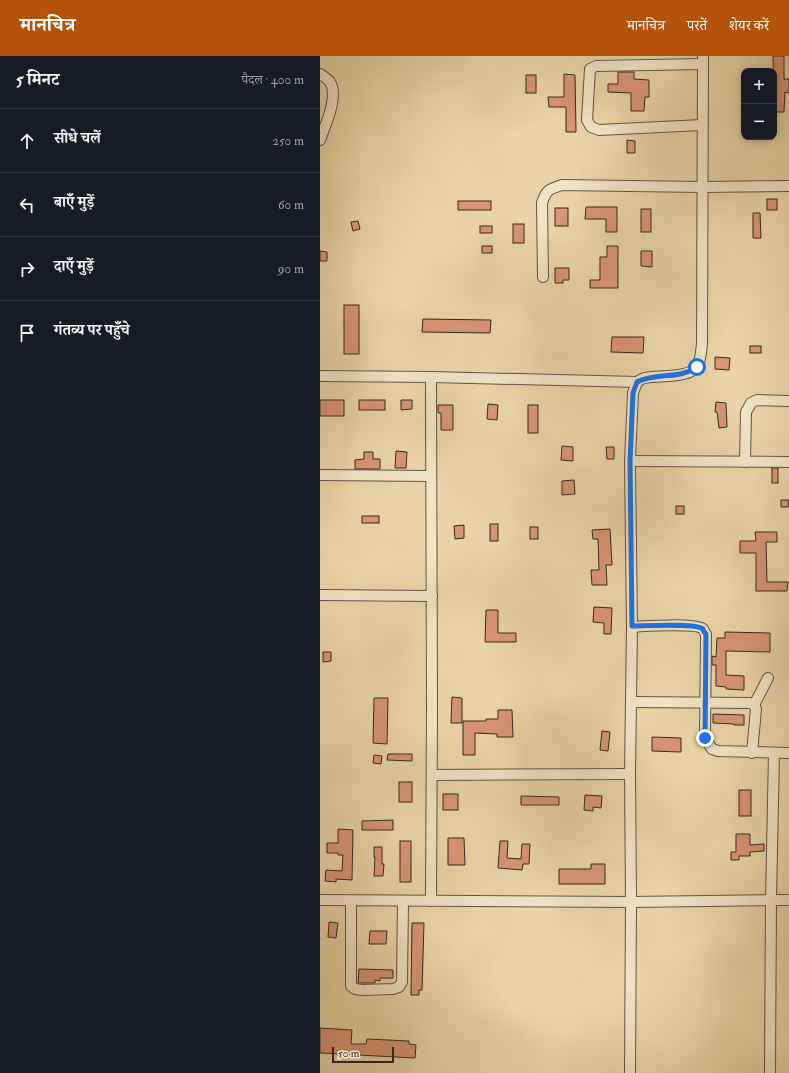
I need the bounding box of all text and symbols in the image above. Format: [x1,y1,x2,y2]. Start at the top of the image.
text: मानचित्र [20,13,75,37]
text: मानचित्र [627,17,665,34]
text: परतें [687,17,707,34]
text: शेयर करें [729,17,769,34]
map controls [741,68,777,140]
button: + [741,68,777,104]
text: 5 मिनट [16,69,59,90]
text: पैदल · 400 m [242,72,304,88]
button: − [741,104,777,140]
text: सीधे चलें [54,129,101,148]
icon: ahead [16,130,38,152]
text: 250 m [272,133,304,149]
text: बाएँ मुड़ें [54,193,94,212]
icon: left [16,194,38,216]
text: 60 m [278,197,304,213]
text: दाएँ मुड़ें [54,257,94,276]
icon: right [16,258,38,280]
text: 90 m [278,261,304,277]
text: गंतव्य पर पहुँचे [54,321,130,340]
icon: arrive [16,322,38,344]
route start [688,358,706,376]
route end [696,729,714,747]
scale bar [332,1045,394,1064]
text: 50 m [338,1047,359,1060]

